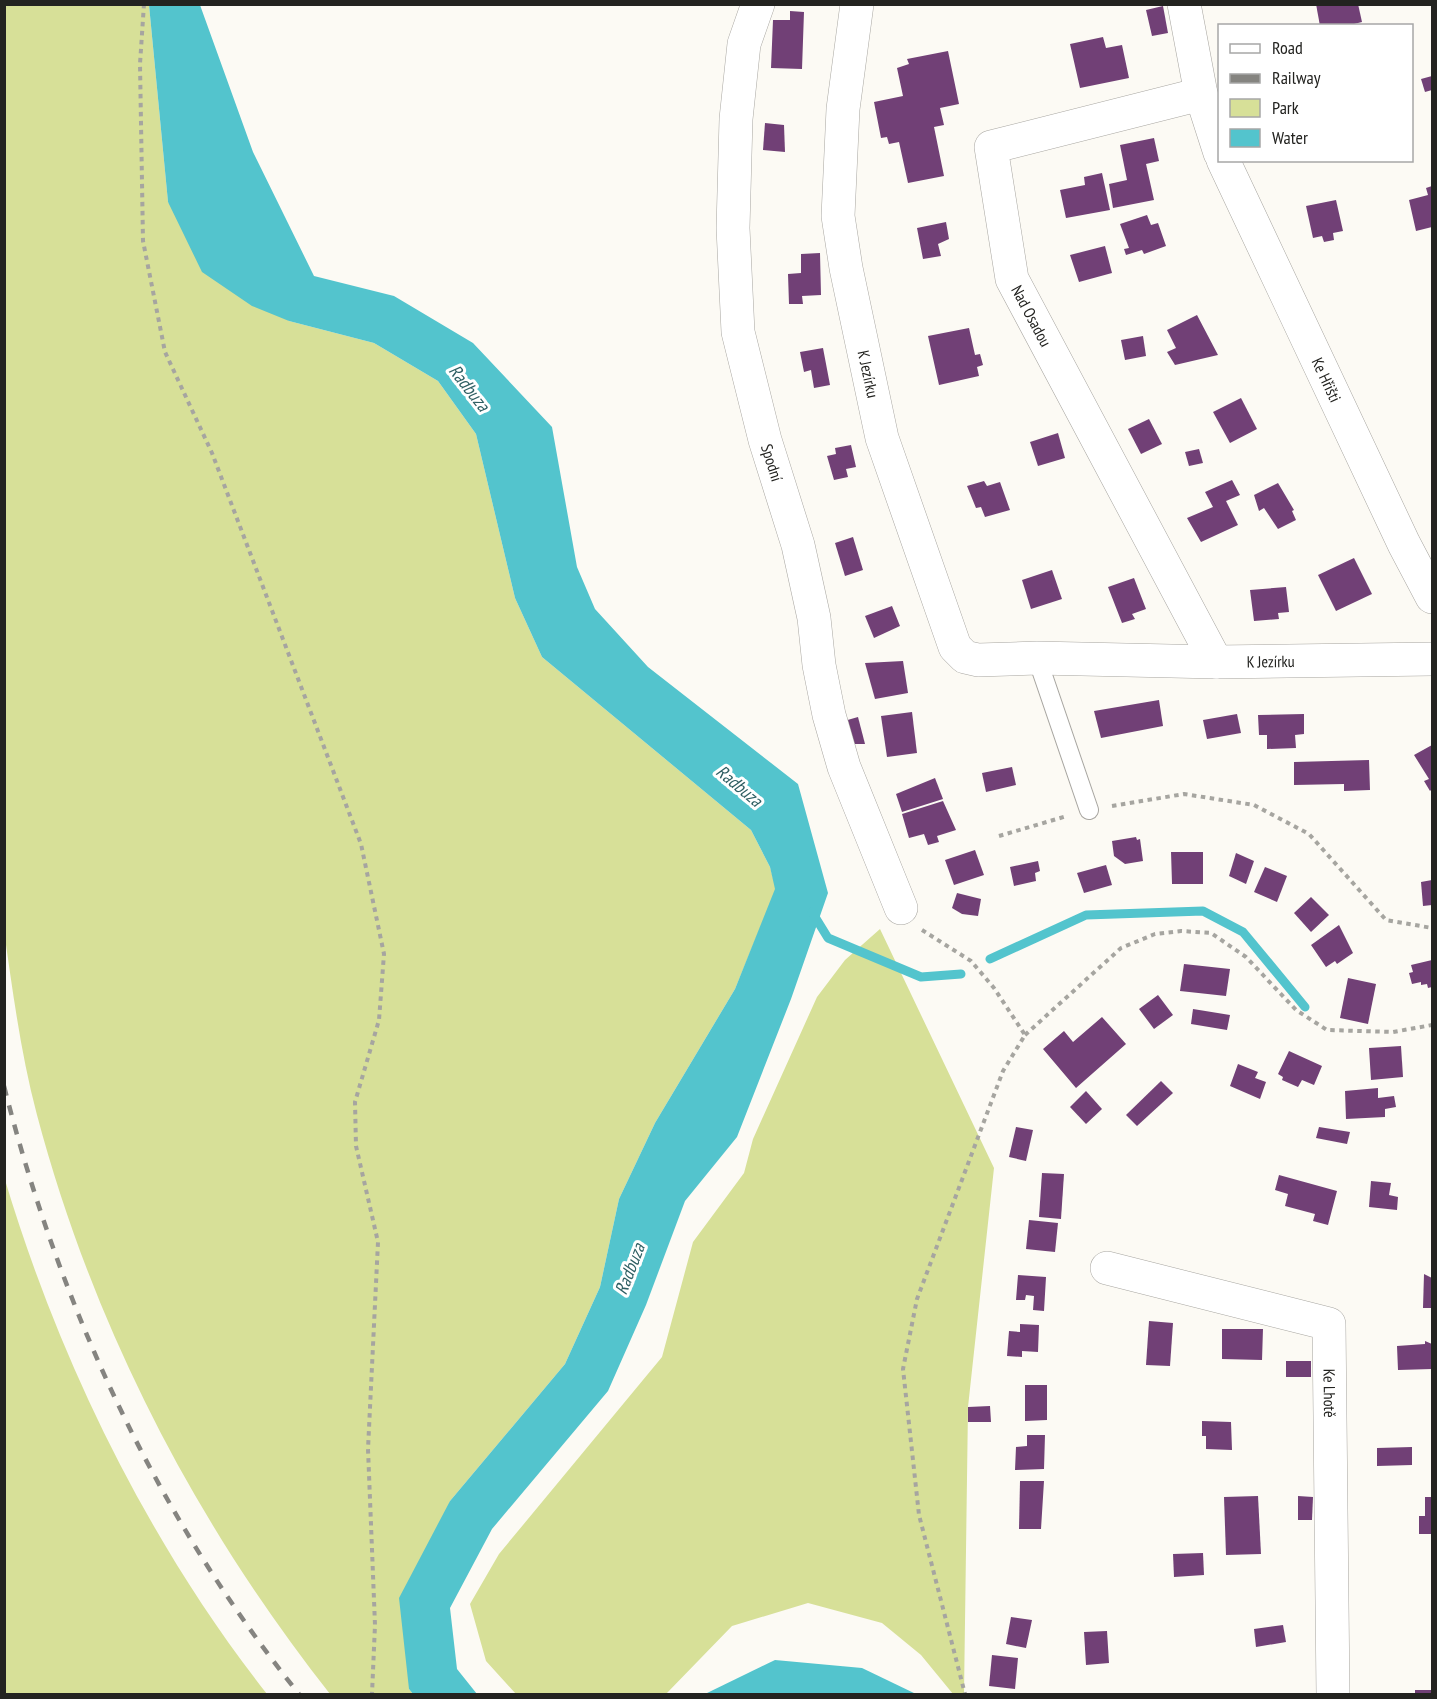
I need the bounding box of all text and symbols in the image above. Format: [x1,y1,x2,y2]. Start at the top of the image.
legend [1218,24,1413,162]
text: Road [1272,36,1303,59]
text: Railway [1272,66,1321,89]
text: Park [1272,96,1299,119]
text: Water [1272,126,1308,149]
street label: Nad Osadou [1007,282,1056,350]
street label: K Jezírku [854,348,883,400]
street label: Ke Hřišti [1308,354,1346,405]
water label: Radbuza [444,360,495,416]
street label: Spodní [757,441,788,484]
street label: K Jezírku [1246,651,1295,672]
water label: Radbuza [712,760,768,812]
water label: Radbuza [609,1239,650,1298]
street label: Ke Lhotě [1319,1369,1340,1418]

